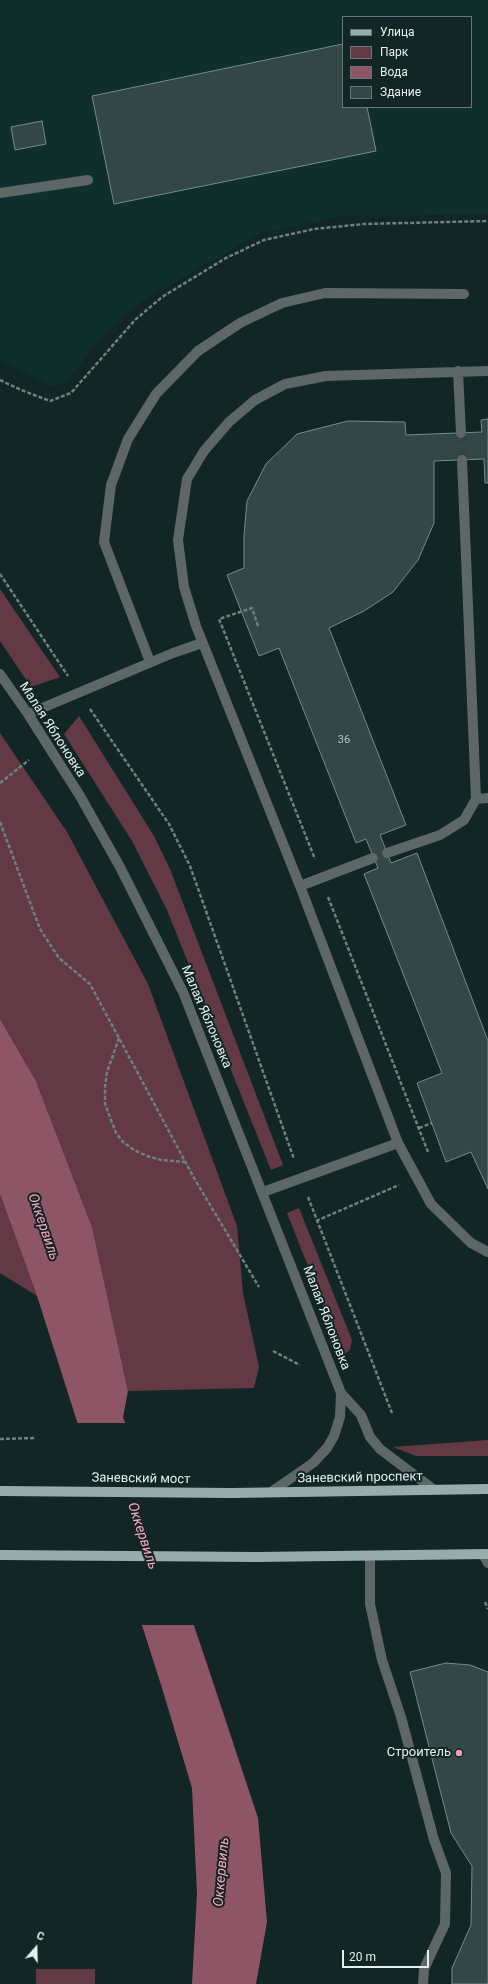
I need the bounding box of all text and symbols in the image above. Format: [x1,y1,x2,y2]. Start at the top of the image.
legend [342,16,472,108]
text: Улица [380,25,415,39]
text: Парк [380,45,408,59]
text: Вода [380,65,408,79]
text: Здание [380,85,421,99]
street label: Малая Яблоновка [15,680,89,780]
house number: 36 [338,733,350,747]
street label: Малая Яблоновка [177,963,235,1071]
water label: Оккервиль [24,1191,62,1263]
street label: Малая Яблоновка [299,1264,353,1372]
street label: Заневский проспект [297,1469,423,1487]
street label: Заневский мост [91,1470,191,1488]
water label: Оккервиль [123,1500,161,1572]
place label: Строитель [387,1745,451,1761]
marker: Строитель [454,1748,464,1758]
water label: Оккервиль [211,1837,233,1907]
north arrow [16,1928,56,1968]
text: С [35,1929,46,1944]
scale bar [344,1942,431,1968]
text: 20 m [349,1950,376,1964]

